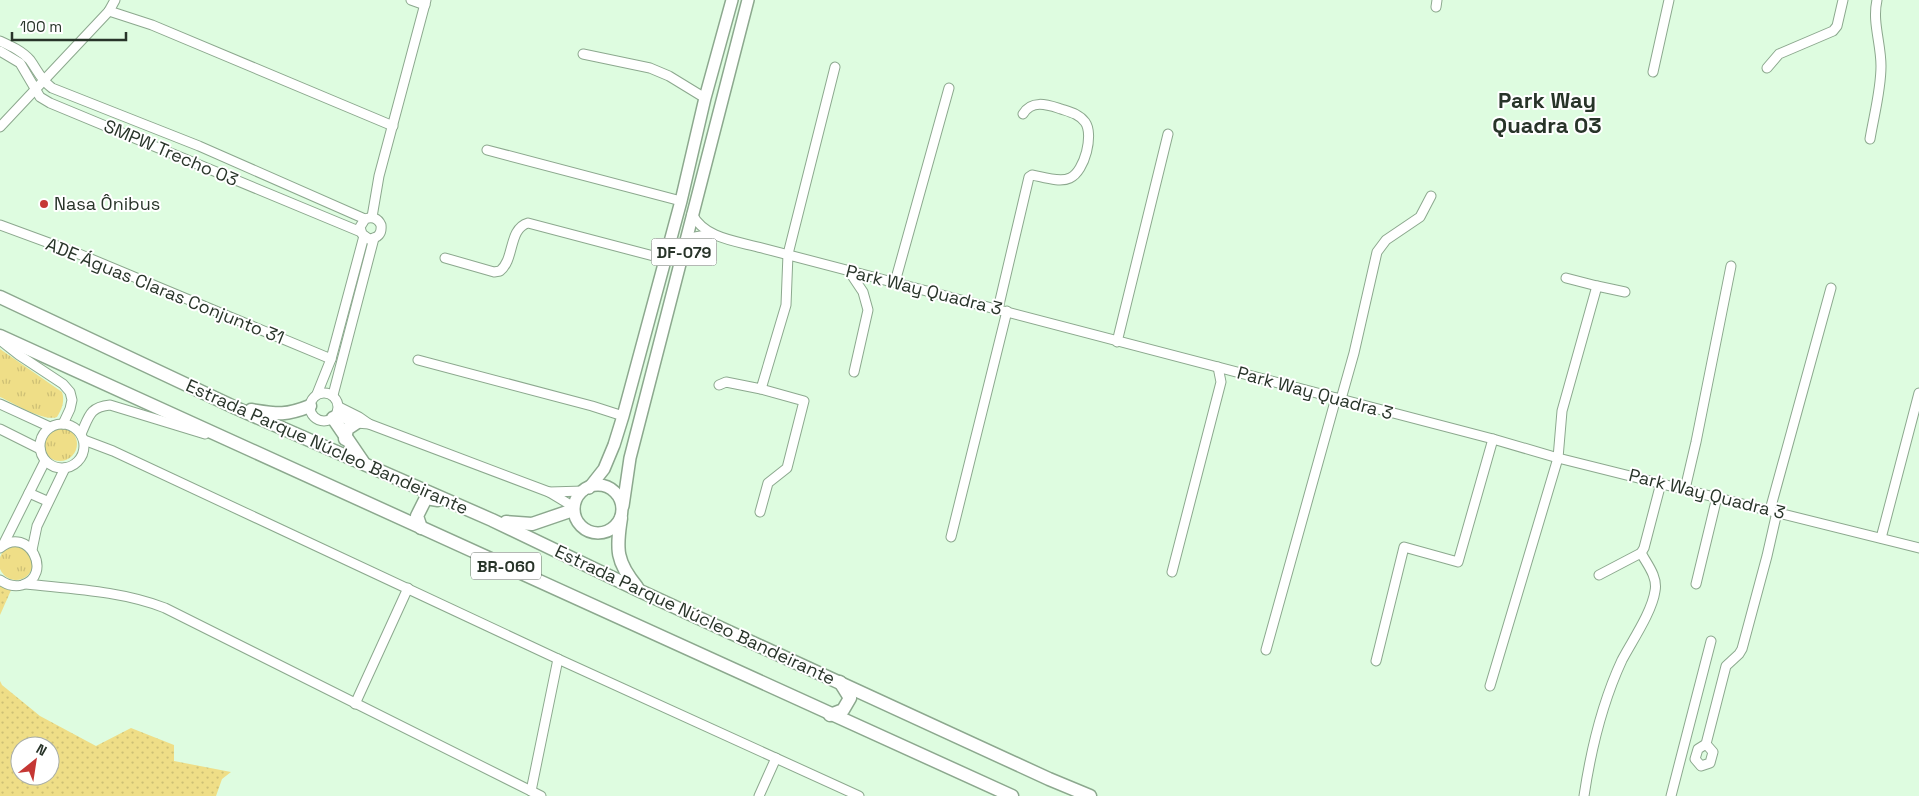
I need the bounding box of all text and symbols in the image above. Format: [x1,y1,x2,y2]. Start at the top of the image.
scale bar [12,10,126,42]
text: 100 m [20,17,62,36]
district label: Park Way Quadra 03 [1492,86,1602,139]
street label: SMPW Trecho 03 [101,114,242,191]
place label: Nasa Ônibus [54,192,160,215]
marker: Nasa Ônibus [38,198,50,210]
street label: ADE Águas Claras Conjunto 31 [43,232,288,349]
road number: DF-079 [652,238,716,266]
street label: Park Way Quadra 3 [844,259,1005,320]
street label: Park Way Quadra 3 [1235,361,1396,424]
street label: Estrada Parque Núcleo Bandeirante [182,374,472,519]
street label: Park Way Quadra 3 [1627,463,1788,524]
street label: Estrada Parque Núcleo Bandeirante [551,539,839,690]
road number: BR-060 [471,552,541,580]
north arrow [10,736,60,786]
text: N [33,740,50,760]

